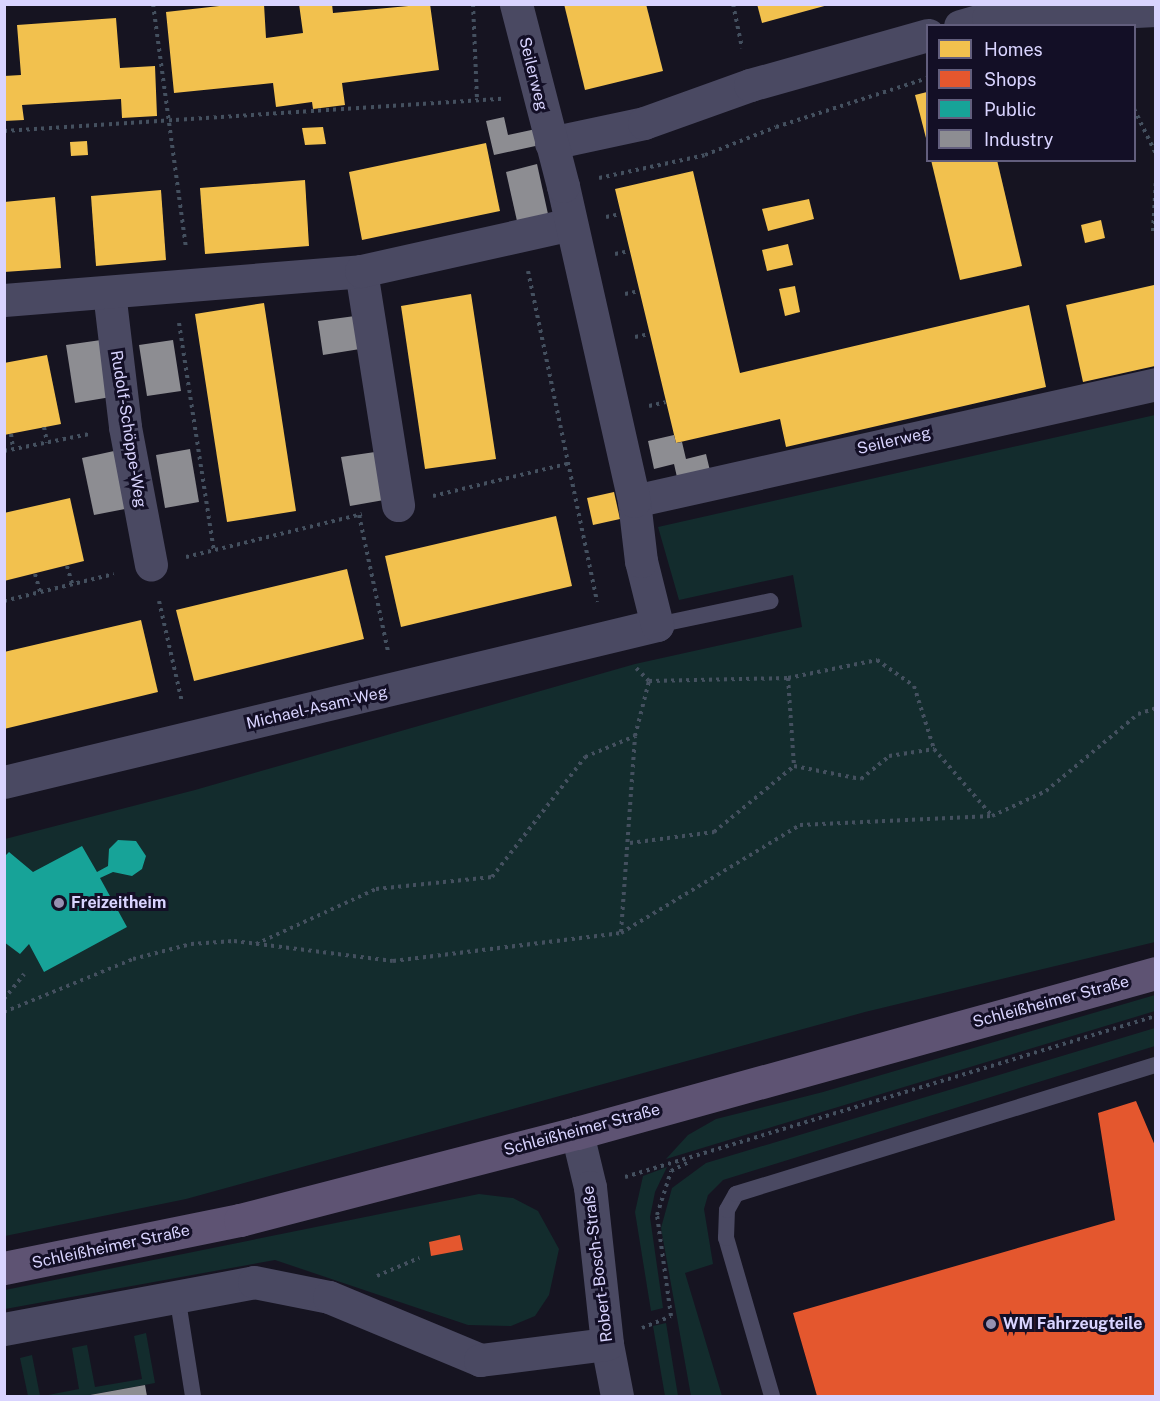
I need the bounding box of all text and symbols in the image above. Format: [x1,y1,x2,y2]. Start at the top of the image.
legend [926,24,1136,162]
street label: Seilerweg [515,35,551,113]
text: Homes [984,39,1043,60]
text: Shops [984,69,1036,90]
text: Public [984,99,1036,120]
text: Industry [984,129,1053,150]
street label: Rudolf-Schöppe-Weg [106,349,150,509]
street label: Seilerweg [855,423,933,459]
street label: Michael-Asam-Weg [245,682,389,734]
place label: Freizeitheim [71,893,166,913]
marker: Freizeitheim [52,896,66,910]
street label: Schleißheimer Straße [971,972,1131,1032]
street label: Schleißheimer Straße [502,1100,662,1160]
street label: Robert-Bosch-Straße [579,1185,617,1343]
street label: Schleißheimer Straße [30,1221,192,1273]
place label: WM Fahrzeugteile [1003,1314,1142,1334]
marker: WM Fahrzeugteile [984,1317,998,1331]

